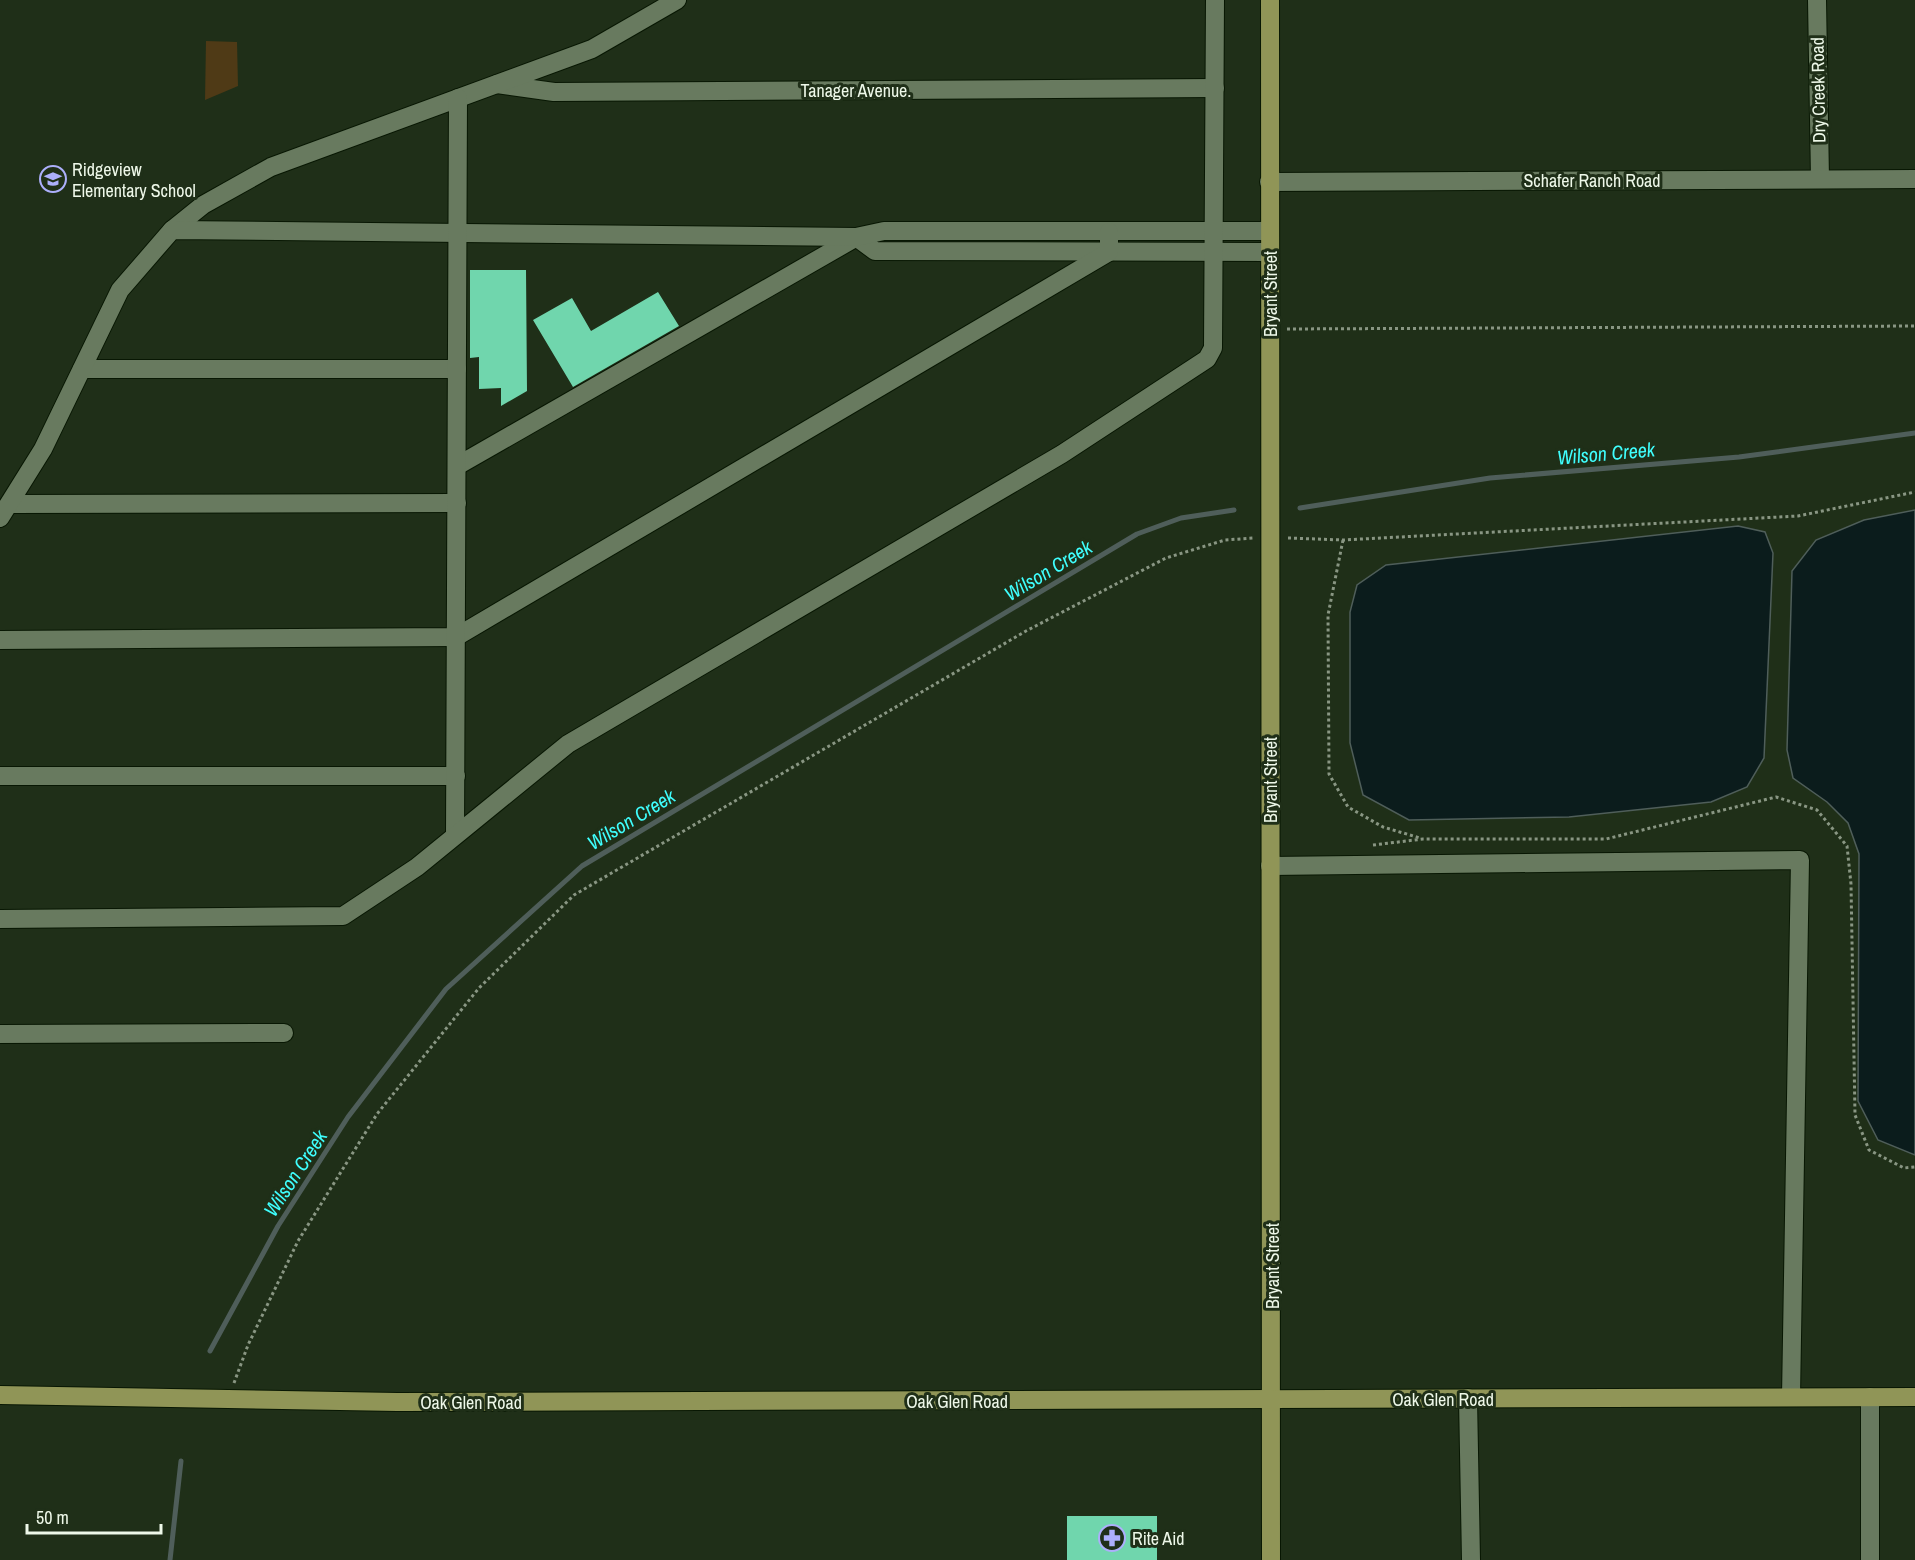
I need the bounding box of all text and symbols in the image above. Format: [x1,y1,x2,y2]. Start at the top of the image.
street label: Dry Creek Road [1805,37,1831,143]
street label: Tanager Avenue. [801,78,911,103]
place label: Ridgeview Elementary School [72,157,196,203]
school or university icon: Ridgeview Elementary School [38,164,68,194]
street label: Schafer Ranch Road [1523,168,1661,193]
street label: Bryant Street [1258,251,1283,337]
water label: Wilson Creek [1556,435,1657,471]
water label: Wilson Creek [999,533,1098,607]
street label: Bryant Street [1258,737,1283,823]
water label: Wilson Creek [582,782,681,856]
water label: Wilson Creek [257,1124,333,1221]
street label: Bryant Street [1260,1223,1285,1309]
street label: Oak Glen Road [1392,1387,1494,1412]
street label: Oak Glen Road [906,1389,1008,1414]
street label: Oak Glen Road [420,1390,522,1415]
scale bar [27,1497,160,1535]
text: 50 m [36,1505,69,1530]
pharmacy icon: Rite Aid [1097,1523,1127,1553]
place label: Rite Aid [1132,1526,1185,1551]

